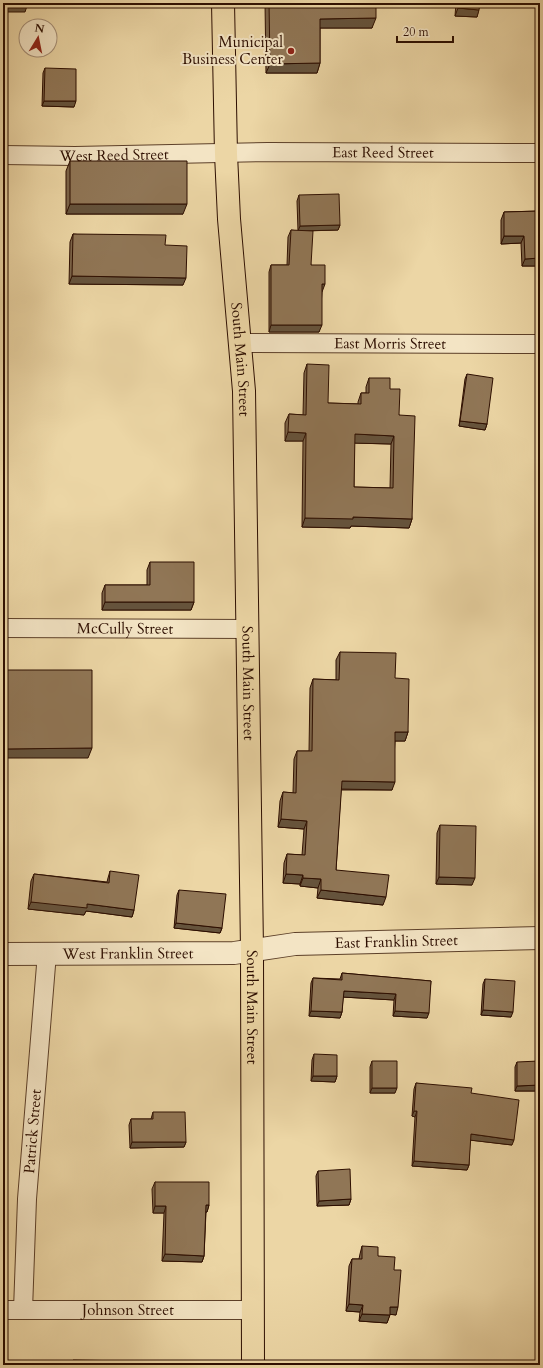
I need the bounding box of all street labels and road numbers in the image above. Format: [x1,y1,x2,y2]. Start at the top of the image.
street label: East Reed Street [332,142,434,163]
street label: West Reed Street [58,144,169,166]
street label: South Main Street [226,302,254,417]
street label: East Morris Street [334,333,446,354]
street label: McCully Street [77,618,174,639]
street label: South Main Street [237,626,259,741]
street label: East Franklin Street [334,930,458,953]
street label: West Franklin Street [61,943,194,964]
street label: South Main Street [242,950,262,1065]
street label: Patrick Street [19,1088,46,1174]
street label: Johnson Street [80,1300,174,1320]

